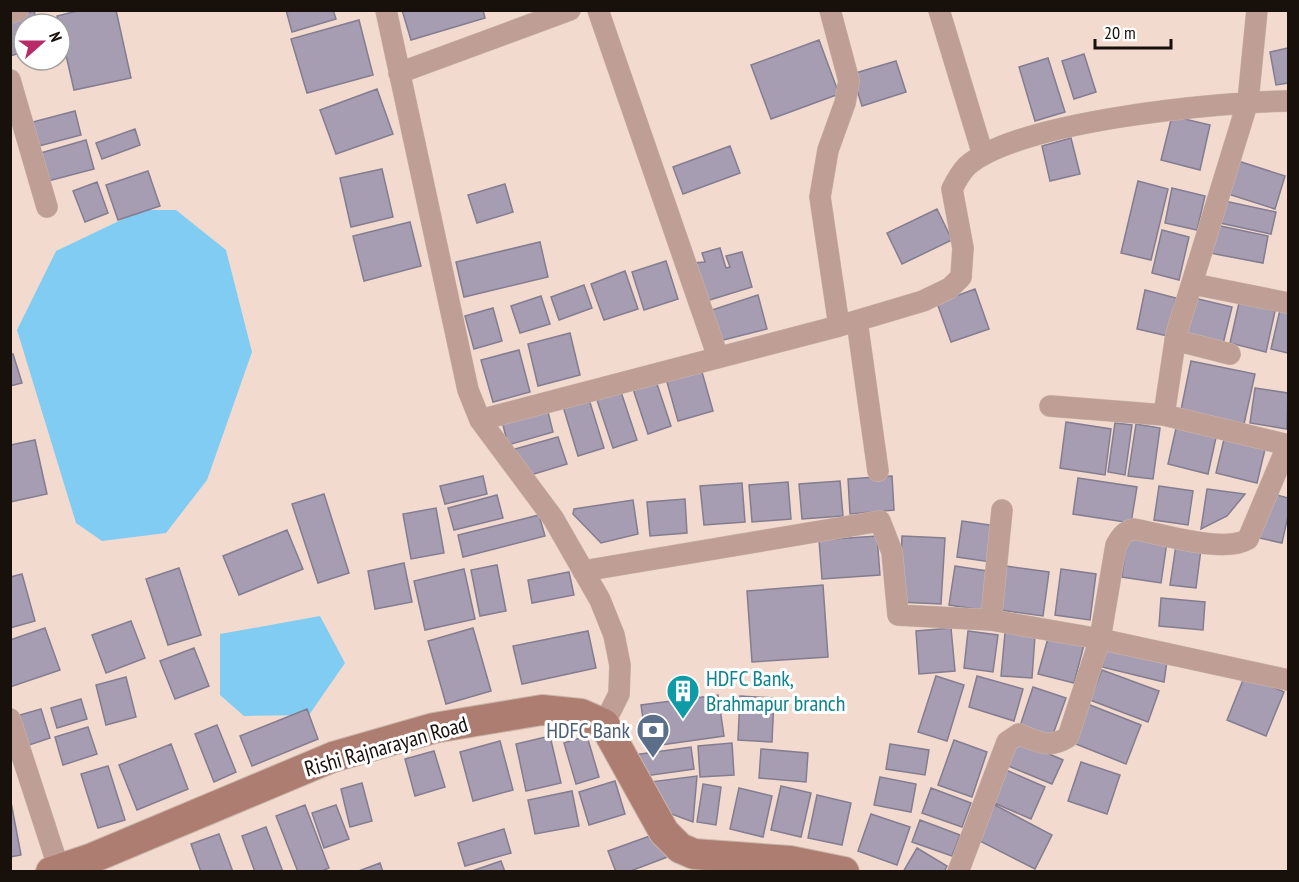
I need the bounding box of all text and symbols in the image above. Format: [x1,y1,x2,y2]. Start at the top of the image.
north arrow [12,12,72,72]
scale bar [1095,12,1172,50]
text: 20 m [1104,21,1136,44]
text: N [45,29,67,44]
place label: HDFC Bank, Brahmapur branch [706,664,845,717]
building icon: HDFC Bank, Brahmapur branch [665,673,701,720]
street label: Rishi Rajnarayan Road [301,709,471,783]
bank icon: HDFC Bank [635,712,671,759]
place label: HDFC Bank [546,716,630,744]

